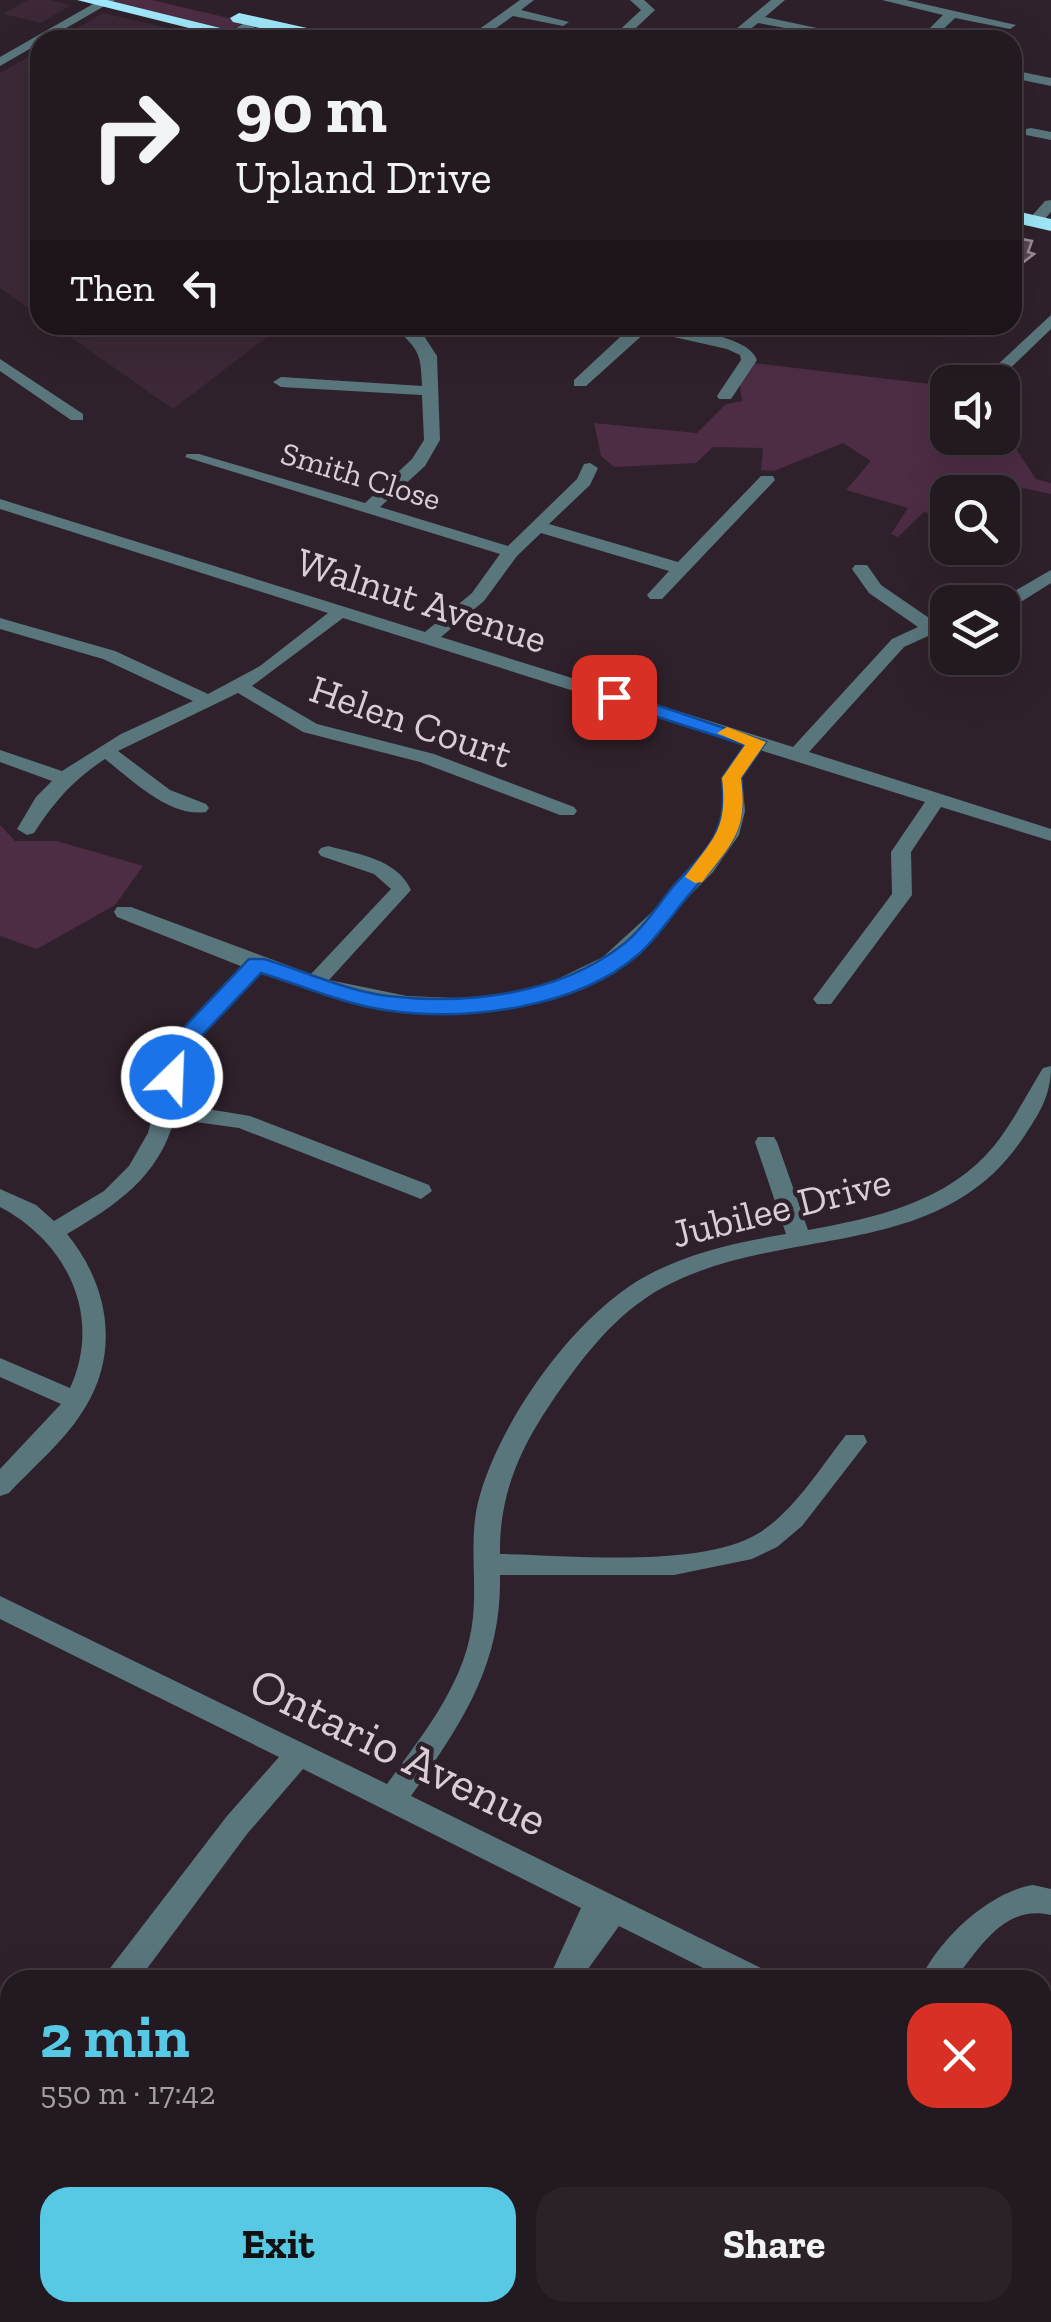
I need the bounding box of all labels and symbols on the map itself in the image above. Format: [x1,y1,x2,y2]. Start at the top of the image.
street label: Smith Close [277,434,445,518]
street label: Walnut Avenue [291,537,553,663]
pin [572,655,657,740]
street label: Helen Court [304,664,518,778]
position arrow [120,1025,224,1129]
street label: Jubilee Drive [667,1157,895,1257]
street label: Ontario Avenue [241,1655,557,1848]

